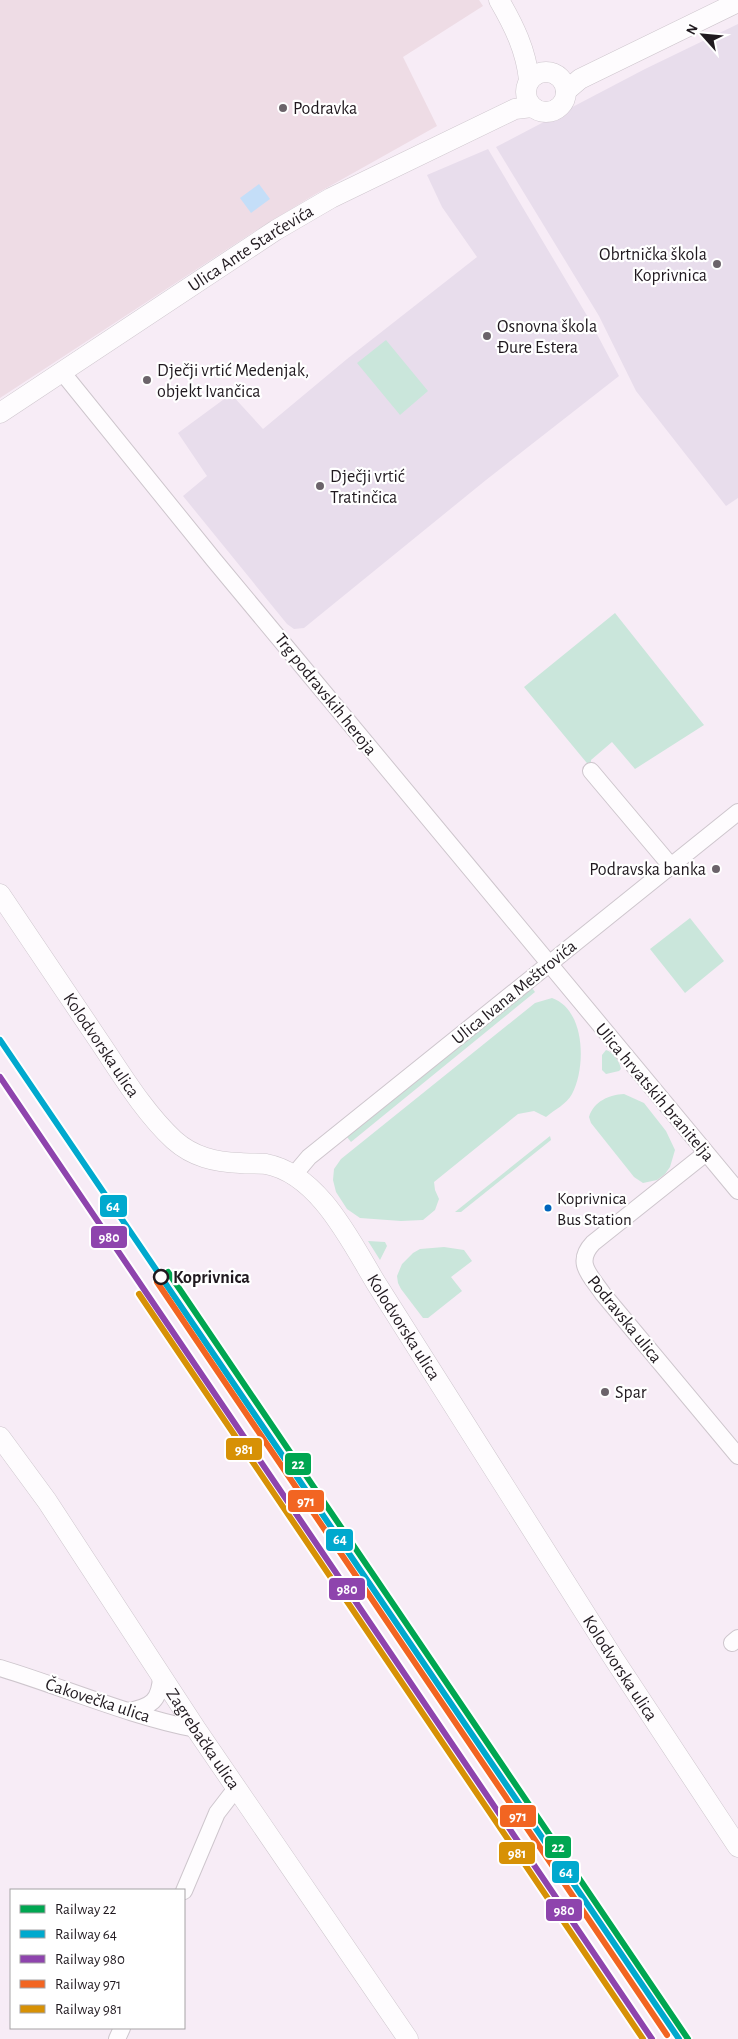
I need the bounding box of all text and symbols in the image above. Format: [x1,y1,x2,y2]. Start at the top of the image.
north arrow [678,10,728,60]
text: N [684,22,701,37]
place label: Podravka [293,100,357,118]
marker: Podravka [277,102,289,114]
street label: Ulica Ante Starčevića [185,202,317,296]
place label: Obrtnička škola Koprivnica [599,246,707,285]
marker: Obrtnička škola Koprivnica [711,258,723,270]
place label: Osnovna škola Đure Estera [497,318,597,357]
marker: Osnovna škola Đure Estera [481,330,493,342]
place label: Dječji vrtić Medenjak, objekt Ivančica [157,362,309,401]
marker: Dječji vrtić Medenjak, objekt Ivančica [141,374,153,386]
place label: Dječji vrtić Tratinčica [330,468,405,507]
marker: Dječji vrtić Tratinčica [314,480,326,492]
street label: Trg podravskih heroja [271,630,380,759]
place label: Podravska banka [589,861,706,879]
marker: Podravska banka [710,863,722,875]
street label: Ulica Ivana Meštrovića [449,937,580,1048]
street label: Kolodvorska ulica [59,990,142,1101]
street label: Ulica hrvatskih branitelja [591,1020,717,1165]
place label: Koprivnica Bus Station [557,1190,632,1228]
line badge: 64 [99,1194,128,1218]
text: 64 [106,1200,120,1214]
marker: Koprivnica Bus Station [543,1203,553,1213]
line badge: 980 [90,1225,128,1249]
text: 980 [99,1231,119,1245]
marker: Koprivnica [153,1269,169,1285]
place label: Koprivnica [173,1269,250,1287]
street label: Kolodvorska ulica [363,1271,443,1384]
street label: Podravska ulica [584,1272,665,1367]
place label: Spar [615,1384,647,1402]
marker: Spar [599,1386,611,1398]
line badge: 981 [225,1437,263,1461]
text: 981 [235,1443,253,1457]
line badge: 22 [284,1452,312,1476]
text: 22 [291,1458,305,1472]
line badge: 971 [287,1489,325,1513]
text: 971 [297,1495,315,1509]
line badge: 64 [325,1528,354,1552]
text: 64 [333,1533,347,1547]
line badge: 980 [328,1577,366,1601]
text: 980 [337,1583,357,1597]
street label: Kolodvorska ulica [579,1613,660,1724]
street label: Čakovečka ulica [43,1673,153,1726]
street label: Zagrebačka ulica [162,1686,243,1793]
line badge: 971 [499,1804,537,1828]
text: 971 [509,1810,527,1824]
line badge: 22 [544,1835,572,1859]
line badge: 981 [498,1841,536,1865]
text: 22 [551,1841,565,1855]
text: 981 [508,1847,526,1861]
line badge: 64 [551,1860,580,1884]
text: 64 [559,1866,573,1880]
legend [10,1889,185,2029]
line badge: 980 [545,1898,583,1922]
text: Railway 22 [55,1902,117,1917]
text: 980 [554,1904,574,1918]
text: Railway 64 [55,1927,117,1942]
text: Railway 980 [55,1952,125,1967]
text: Railway 971 [55,1977,121,1992]
text: Railway 981 [55,2002,122,2017]

